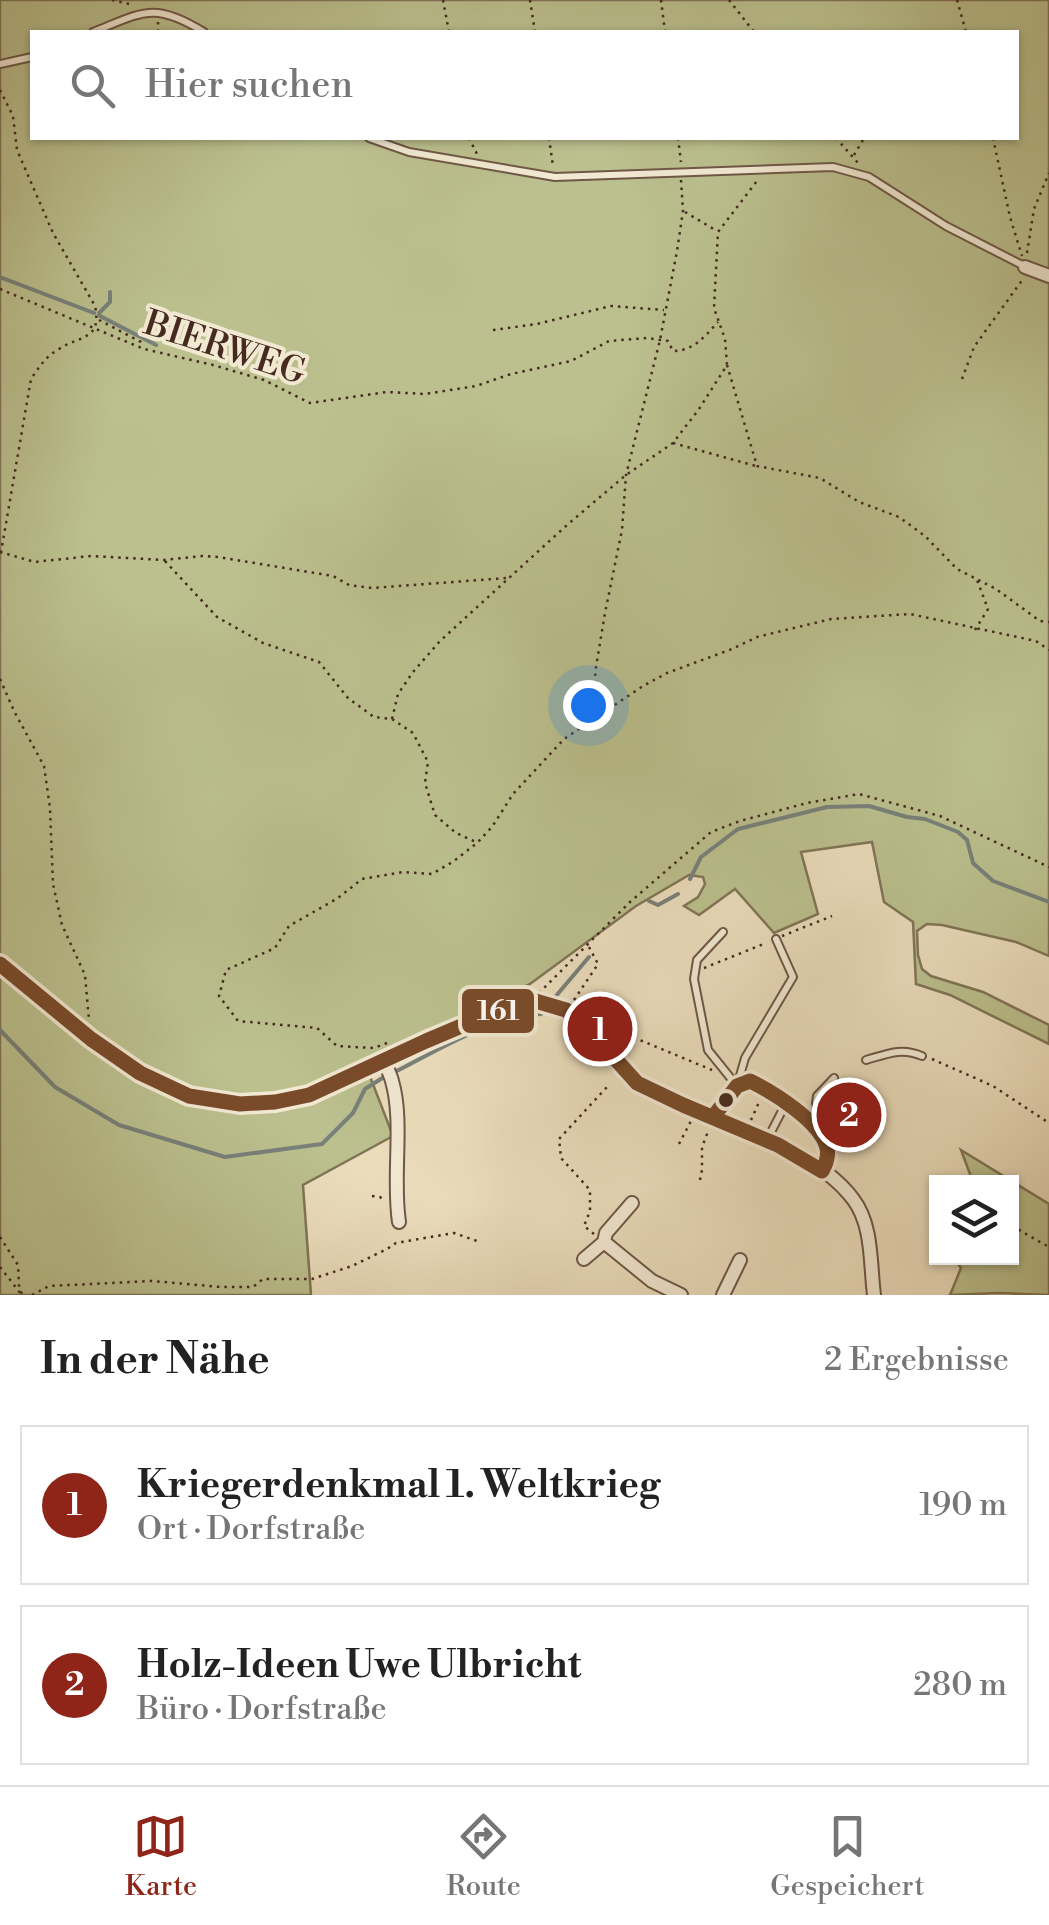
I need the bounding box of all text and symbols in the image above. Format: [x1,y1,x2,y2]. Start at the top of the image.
search box [30,30,1019,140]
icon: search [65,58,120,113]
text: Hier suchen [145,62,353,109]
street label: BIERWEG [138,302,311,395]
your location [563,680,614,731]
line badge: 161 [460,987,536,1035]
pin: 1 [568,992,632,1066]
text: 161 [477,994,520,1029]
pin: 2 [816,1078,882,1152]
unlabelled marker [716,1090,736,1110]
map controls [929,1175,1019,1265]
button: layers [929,1175,1019,1265]
text: In der Nähe [40,1334,270,1387]
text: 2 Ergebnisse [824,1340,1009,1380]
text: Kriegerdenkmal 1. Weltkrieg [137,1462,660,1509]
text: 1 [67,1485,82,1525]
text: 190 m [919,1485,1007,1525]
text: Ort · Dorfstraße [137,1509,365,1549]
text: Holz-Ideen Uwe Ulbricht [137,1642,581,1689]
text: 2 [64,1665,85,1705]
text: 280 m [913,1665,1007,1705]
text: Büro · Dorfstraße [137,1689,387,1729]
tab: Karte [125,1809,197,1904]
tab: Route [446,1809,521,1904]
tab: Gespeichert [770,1809,924,1904]

